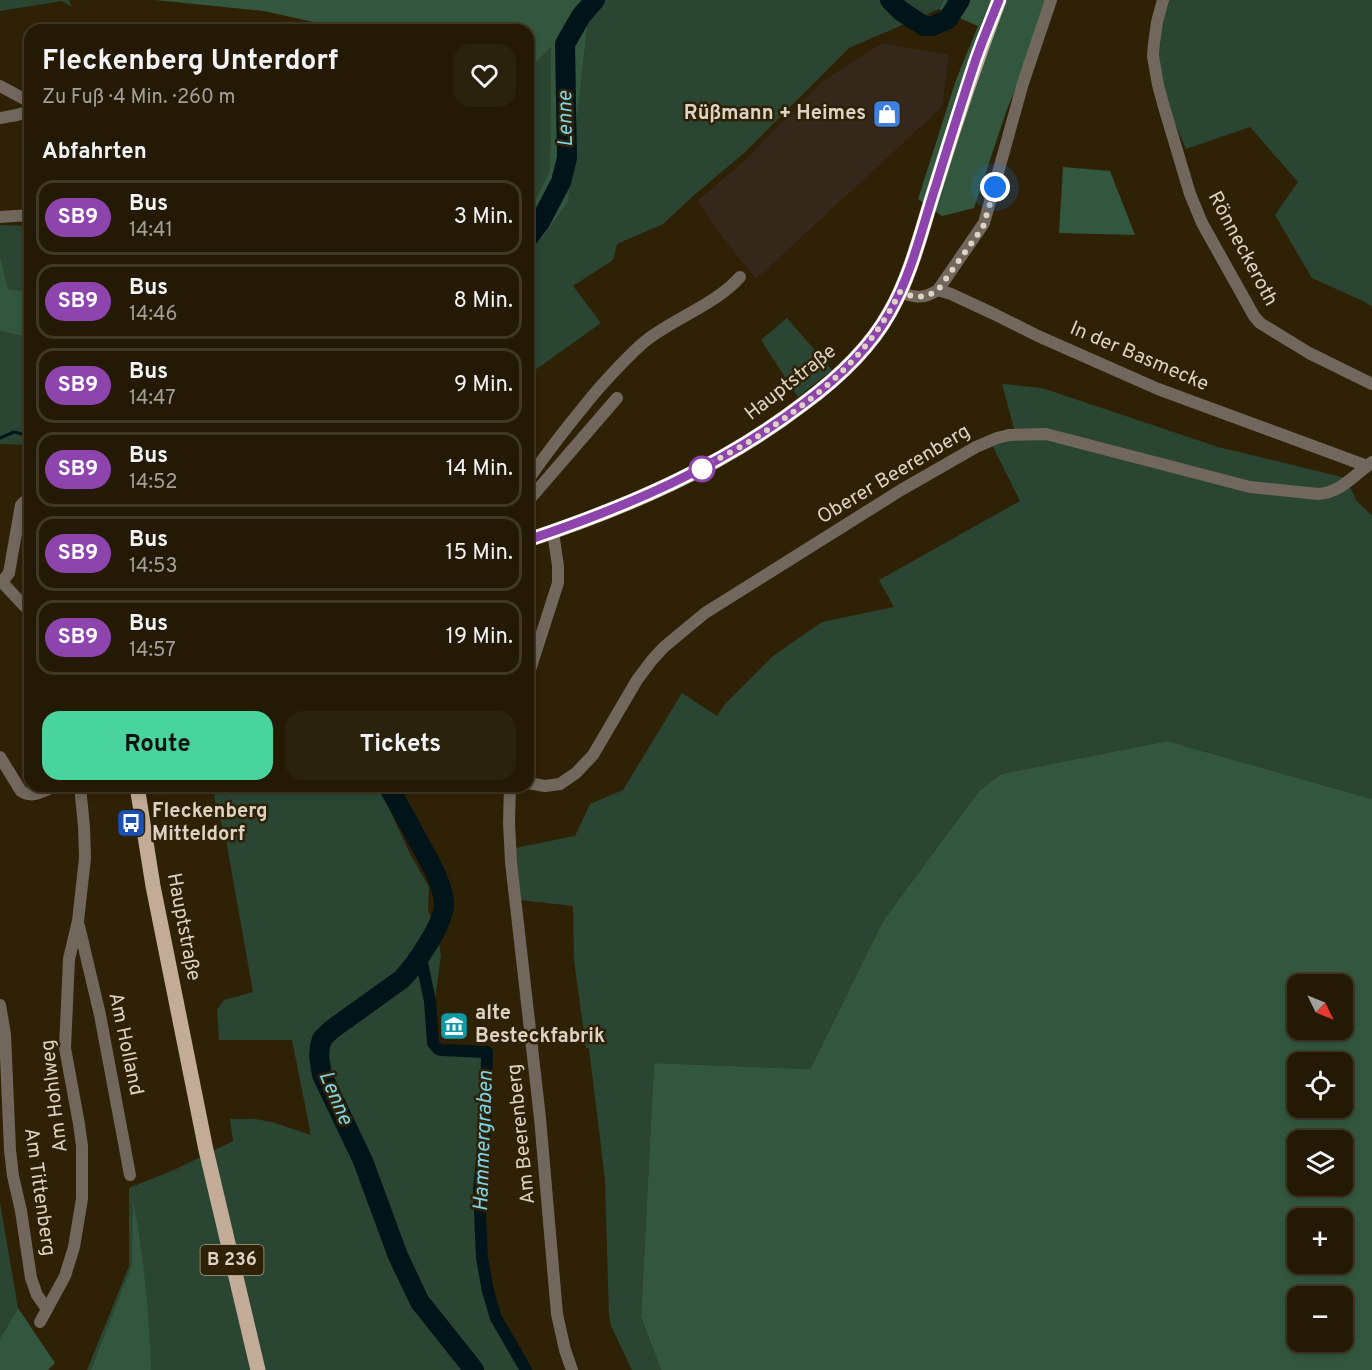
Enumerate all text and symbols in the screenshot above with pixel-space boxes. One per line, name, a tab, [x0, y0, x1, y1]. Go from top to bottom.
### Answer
text: Fleckenberg Unterdorf	[42, 44, 338, 80]
button: heart	[453, 44, 516, 107]
text: Zu Fuß · 4 Min. · 260 m	[42, 85, 236, 111]
water label: Lenne	[552, 90, 580, 147]
shop icon: Rüßmann + Heimes	[871, 98, 903, 130]
place label: Rüßmann + Heimes	[684, 101, 866, 127]
text: Abfahrten	[42, 139, 147, 166]
your location	[980, 172, 1010, 202]
street label: Rönneckeroth	[1201, 187, 1283, 311]
text: Bus	[129, 191, 168, 218]
text: SB9	[58, 204, 98, 231]
text: 3 Min.	[454, 204, 513, 231]
text: 14:41	[129, 218, 173, 244]
text: Bus	[129, 275, 168, 302]
text: SB9	[58, 288, 98, 315]
text: 8 Min.	[454, 288, 513, 315]
text: 14:46	[129, 302, 177, 328]
street label: In der Basmecke	[1066, 316, 1212, 398]
street label: Hauptstraße	[740, 339, 842, 427]
text: Bus	[129, 359, 168, 386]
text: SB9	[58, 372, 98, 399]
text: 9 Min.	[454, 372, 513, 399]
text: 14:47	[129, 386, 176, 412]
street label: Oberer Beerenberg	[813, 419, 975, 531]
text: Bus	[129, 443, 168, 470]
text: SB9	[58, 456, 98, 483]
text: 14 Min.	[446, 456, 513, 483]
unlabelled marker	[689, 456, 715, 482]
text: 14:52	[129, 470, 178, 496]
text: Bus	[129, 527, 168, 554]
text: SB9	[58, 540, 98, 567]
text: 15 Min.	[445, 540, 513, 567]
text: 14:53	[129, 554, 177, 580]
text: Bus	[129, 611, 168, 638]
text: SB9	[58, 624, 98, 651]
text: 19 Min.	[446, 624, 513, 651]
text: 14:57	[129, 638, 176, 664]
button: Route	[42, 711, 273, 780]
button: Tickets	[285, 711, 516, 780]
place label: Fleckenberg Mitteldorf	[152, 799, 268, 848]
bus stop icon: Fleckenberg Mitteldorf	[115, 807, 147, 839]
street label: Hauptstraße	[160, 871, 206, 983]
north arrow	[1287, 974, 1353, 1040]
map controls	[1287, 974, 1353, 1352]
street label: Am Holland	[101, 990, 149, 1098]
place label: alte Besteckfabrik	[475, 1001, 605, 1050]
museum icon: alte Besteckfabrik	[438, 1010, 470, 1042]
street label: Am Hohlweg	[35, 1038, 75, 1154]
button: locate	[1287, 1052, 1353, 1118]
street label: Am Beerenberg	[502, 1062, 542, 1206]
water label: Lenne	[312, 1067, 359, 1130]
water label: Hammergraben	[468, 1070, 500, 1212]
street label: Am Tittenberg	[17, 1126, 61, 1258]
button: layers	[1287, 1130, 1353, 1196]
button: +	[1287, 1208, 1353, 1274]
road number: B 236	[200, 1245, 264, 1275]
button: −	[1287, 1286, 1353, 1352]

